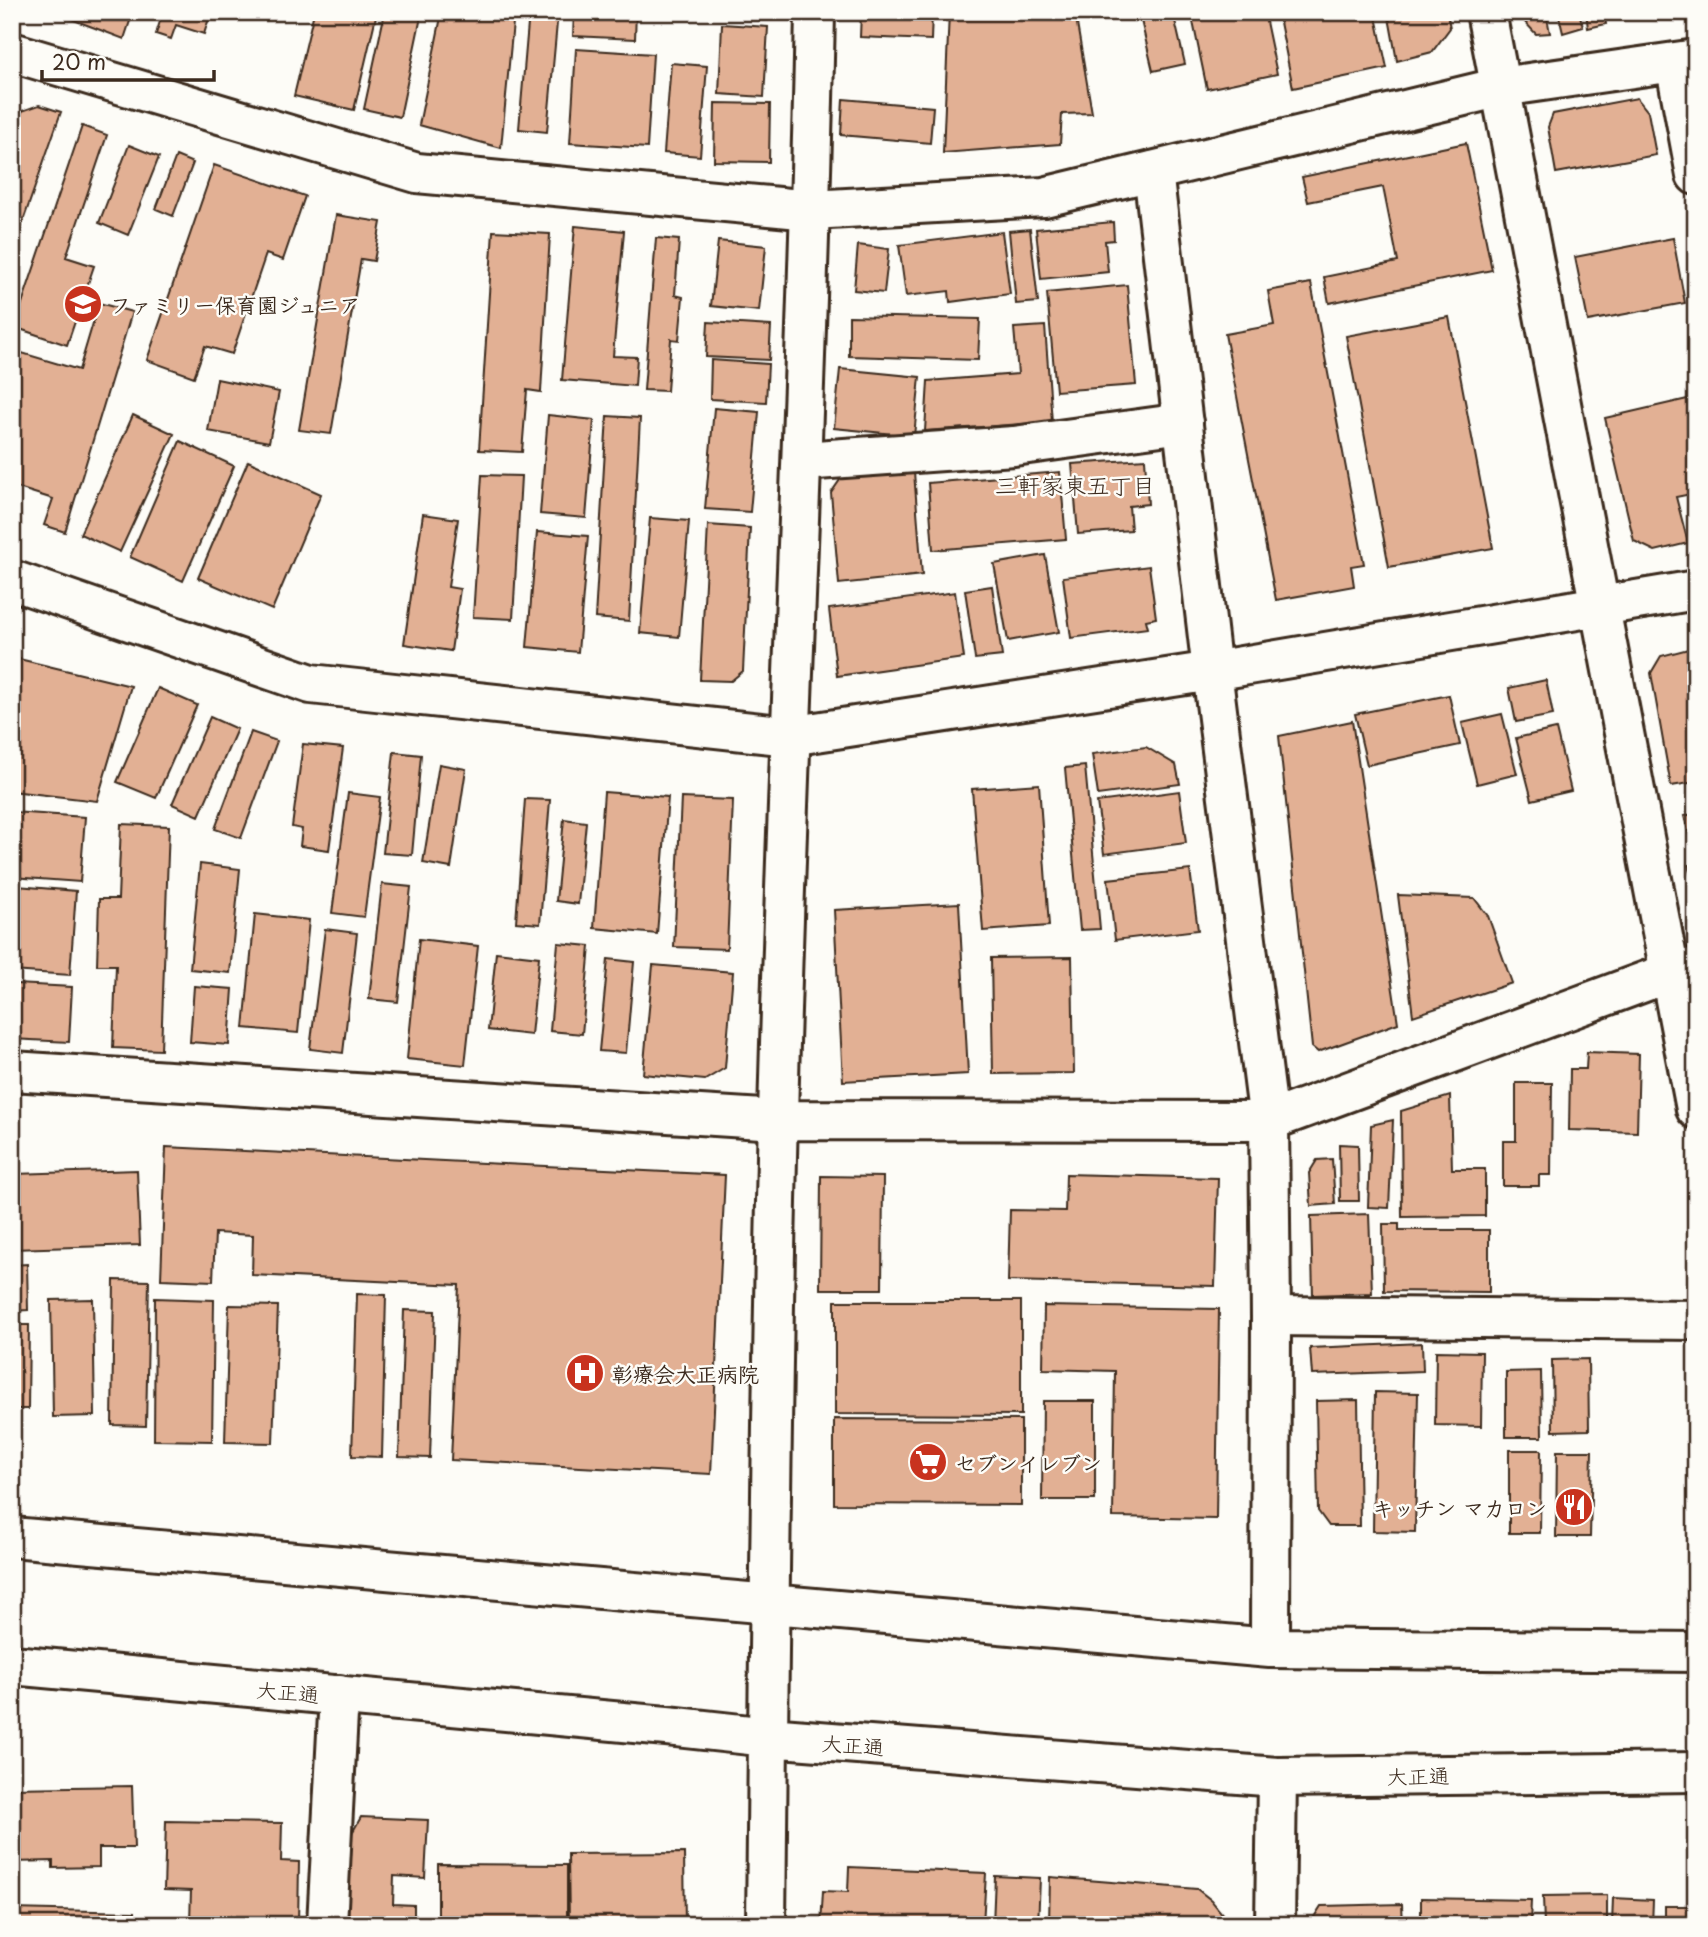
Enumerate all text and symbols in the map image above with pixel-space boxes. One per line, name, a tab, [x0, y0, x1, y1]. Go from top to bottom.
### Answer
scale bar	[42, 38, 214, 82]
text: 20 m	[52, 45, 106, 77]
school or university icon: ファミリー保育園ジュニア	[62, 283, 104, 325]
place label: ファミリー保育園ジュニア	[110, 288, 360, 320]
district label: 三軒家東五丁目	[995, 467, 1156, 502]
hospital icon: 彰療会大正病院	[564, 1352, 606, 1394]
place label: 彰療会大正病院	[612, 1357, 759, 1389]
supermarket icon: セブンイレブン	[907, 1441, 949, 1483]
place label: セブンイレブン	[955, 1446, 1102, 1478]
restaurant icon: キッチン マカロン	[1553, 1486, 1595, 1528]
place label: キッチン マカロン	[1372, 1491, 1547, 1523]
street label: 大正通	[255, 1672, 321, 1710]
street label: 大正通	[820, 1726, 886, 1762]
street label: 大正通	[1386, 1758, 1450, 1792]

